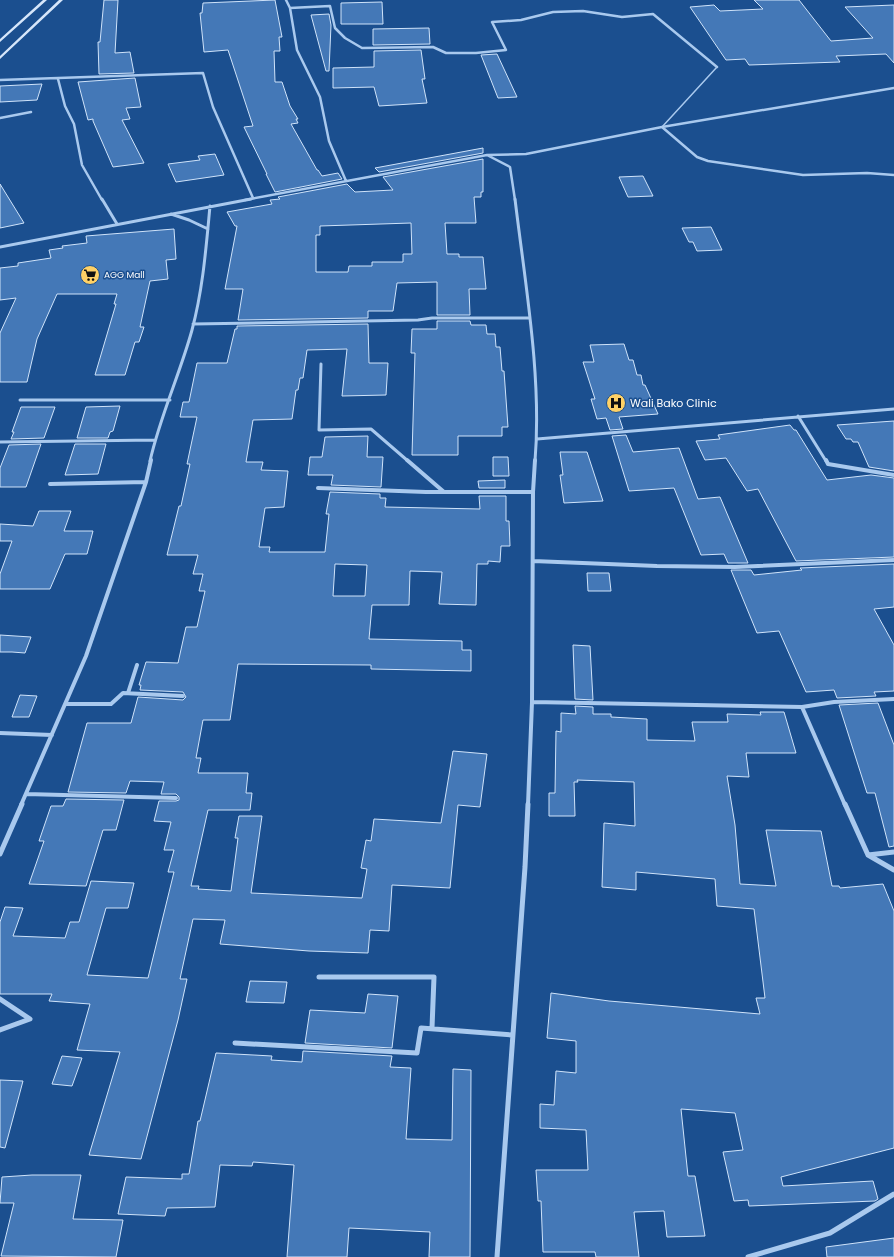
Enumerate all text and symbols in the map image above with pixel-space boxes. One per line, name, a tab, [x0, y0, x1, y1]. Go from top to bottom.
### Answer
supermarket icon: AGG Mall	[79, 264, 101, 286]
place label: AGG Mall	[104, 269, 145, 281]
hospital icon: Wali Bako Clinic	[605, 392, 627, 414]
place label: Wali Bako Clinic	[630, 395, 717, 411]

